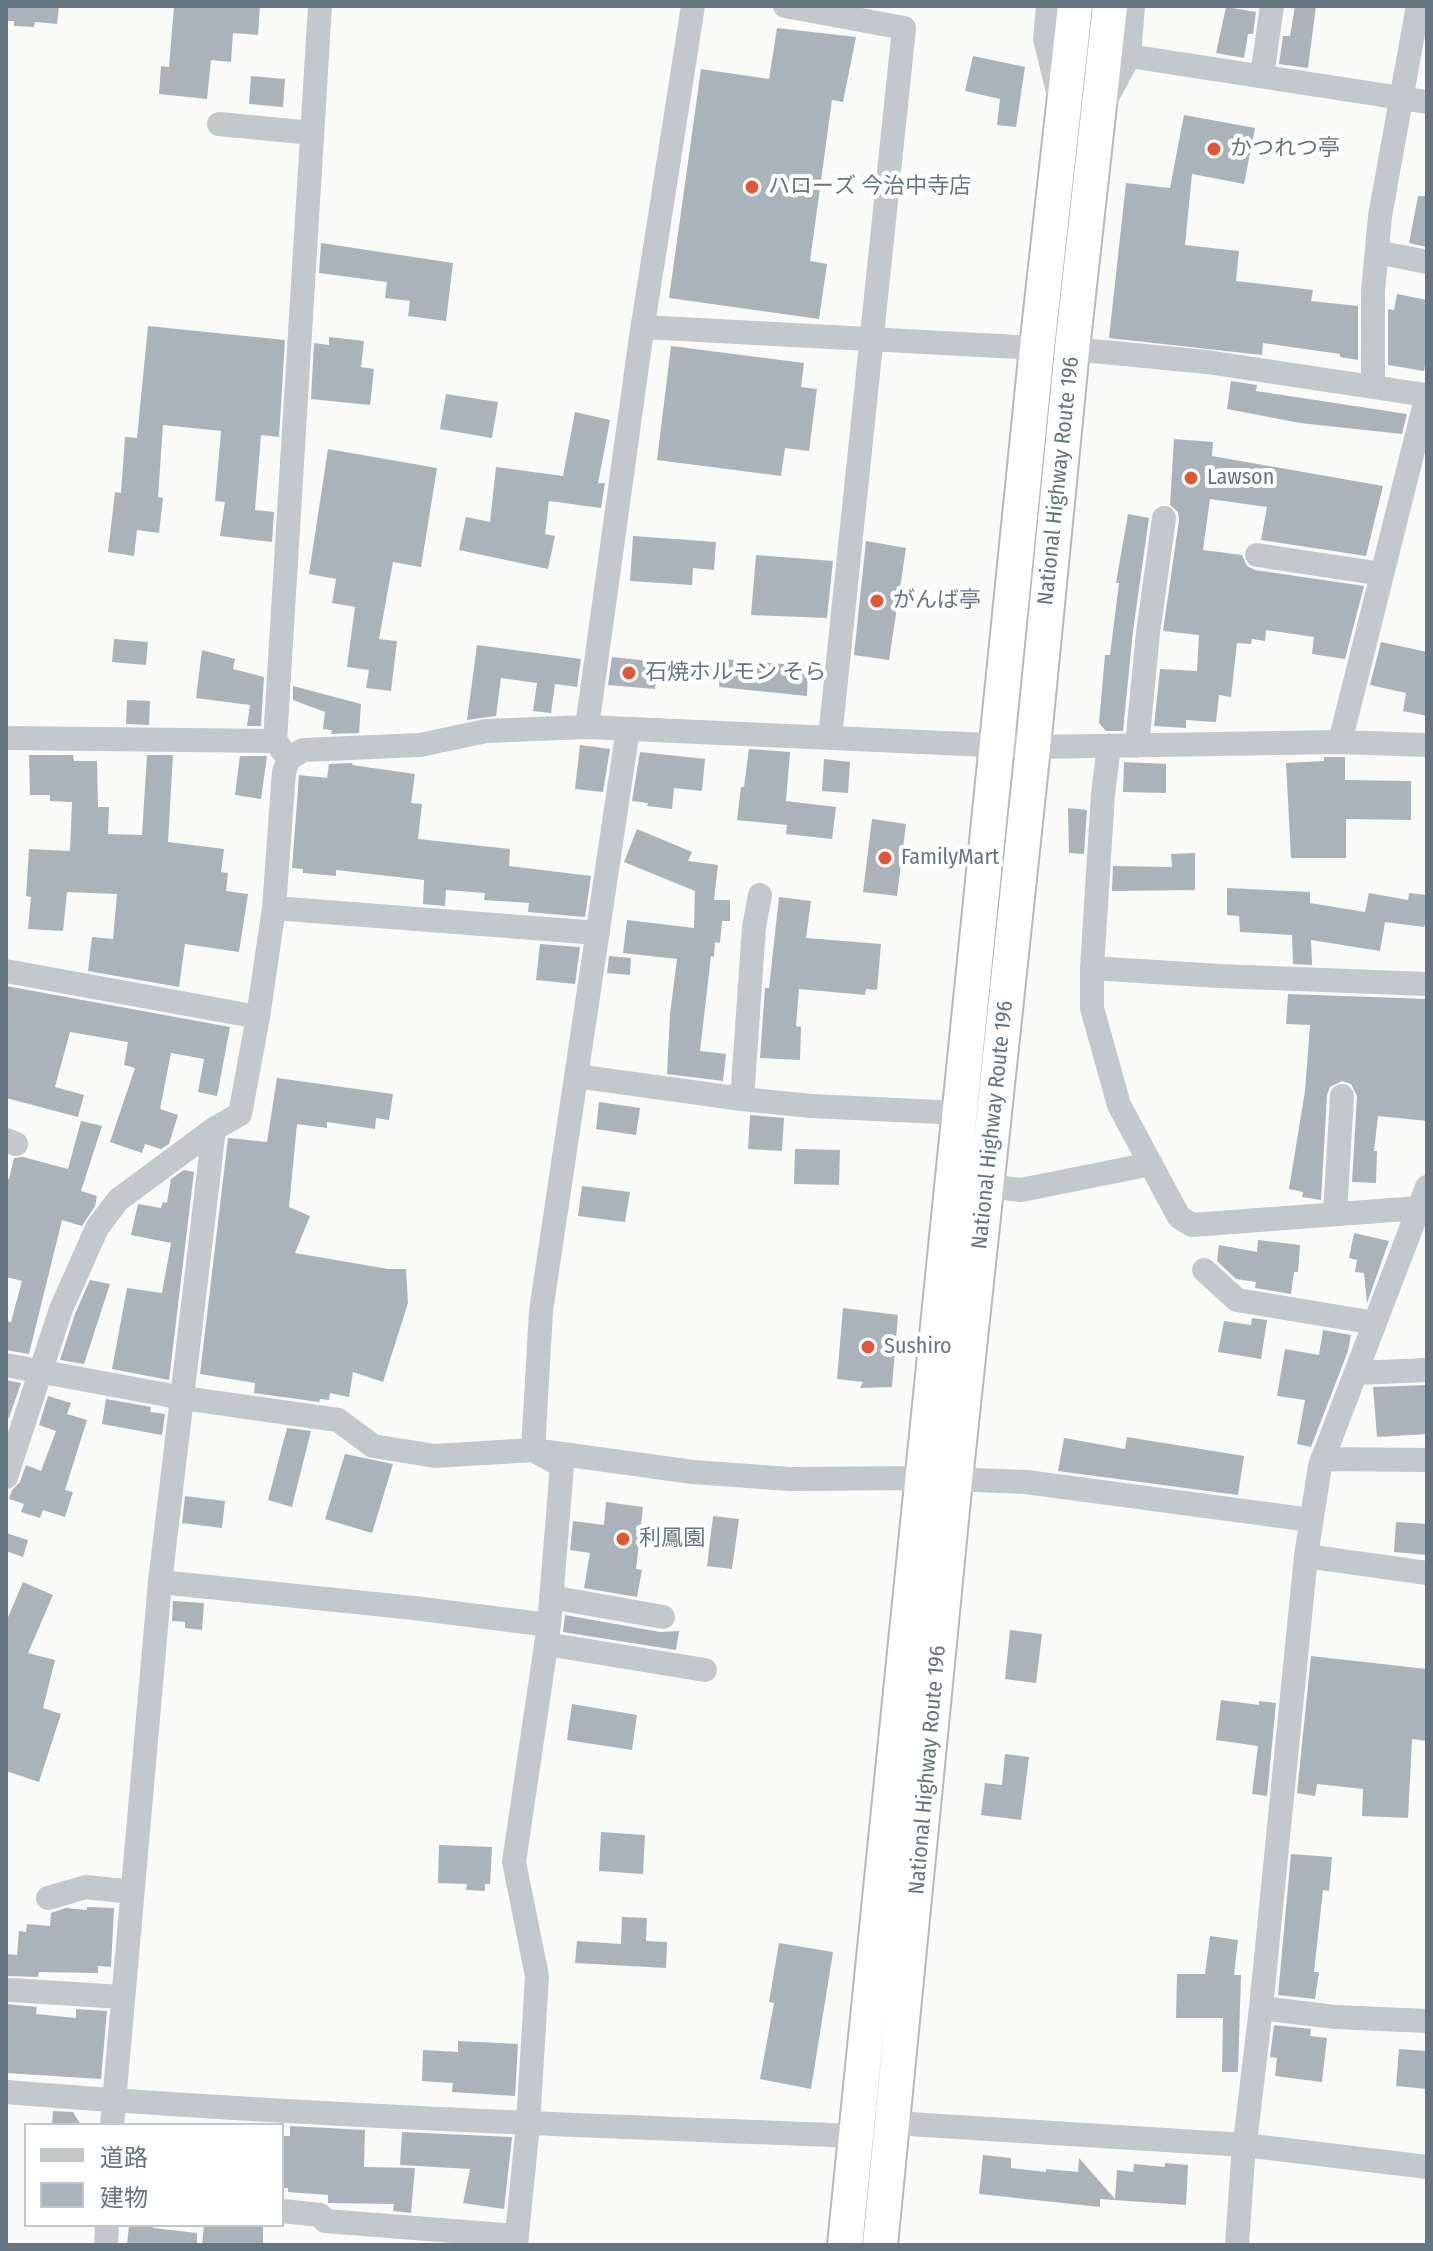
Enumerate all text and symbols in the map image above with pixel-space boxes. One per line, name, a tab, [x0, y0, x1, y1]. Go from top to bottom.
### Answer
place label: かつれつ亭	[1230, 136, 1340, 162]
marker: かつれつ亭	[1205, 140, 1223, 158]
place label: ハローズ 今治中寺店	[768, 174, 971, 200]
marker: ハローズ 今治中寺店	[743, 178, 761, 196]
street label: National Highway Route 196	[1033, 355, 1085, 607]
place label: Lawson	[1207, 465, 1274, 491]
marker: Lawson	[1182, 469, 1200, 487]
place label: がんば亭	[893, 588, 981, 614]
marker: がんば亭	[868, 592, 886, 610]
place label: 石焼ホルモン そら	[645, 660, 826, 686]
marker: 石焼ホルモン そら	[620, 664, 638, 682]
place label: FamilyMart	[901, 845, 999, 871]
marker: FamilyMart	[876, 849, 894, 867]
street label: National Highway Route 196	[967, 999, 1019, 1251]
place label: Sushiro	[884, 1334, 952, 1360]
marker: Sushiro	[859, 1338, 877, 1356]
place label: 利鳳園	[639, 1526, 705, 1552]
marker: 利鳳園	[614, 1530, 632, 1548]
street label: National Highway Route 196	[904, 1644, 952, 1896]
legend	[24, 2123, 284, 2227]
text: 道路	[100, 2144, 148, 2172]
text: 建物	[100, 2184, 148, 2212]

